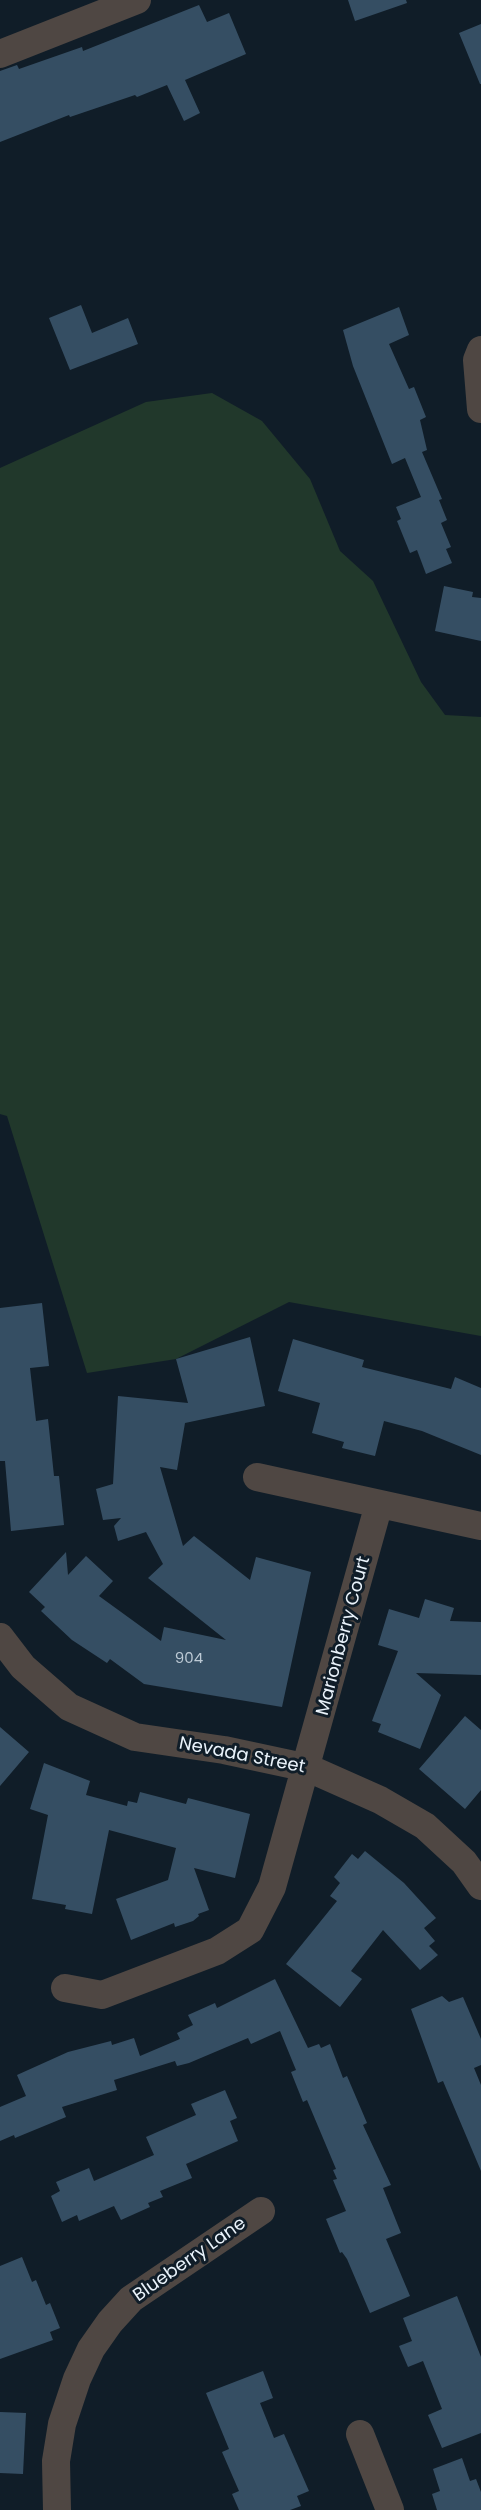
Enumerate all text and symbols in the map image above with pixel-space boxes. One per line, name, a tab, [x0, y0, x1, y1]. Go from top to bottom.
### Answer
street label: Marionberry Court	[312, 1554, 376, 1718]
house number: 904	[175, 1650, 203, 1668]
street label: Nevada Street	[177, 1733, 307, 1779]
street label: Blueberry Lane	[130, 2213, 250, 2307]

